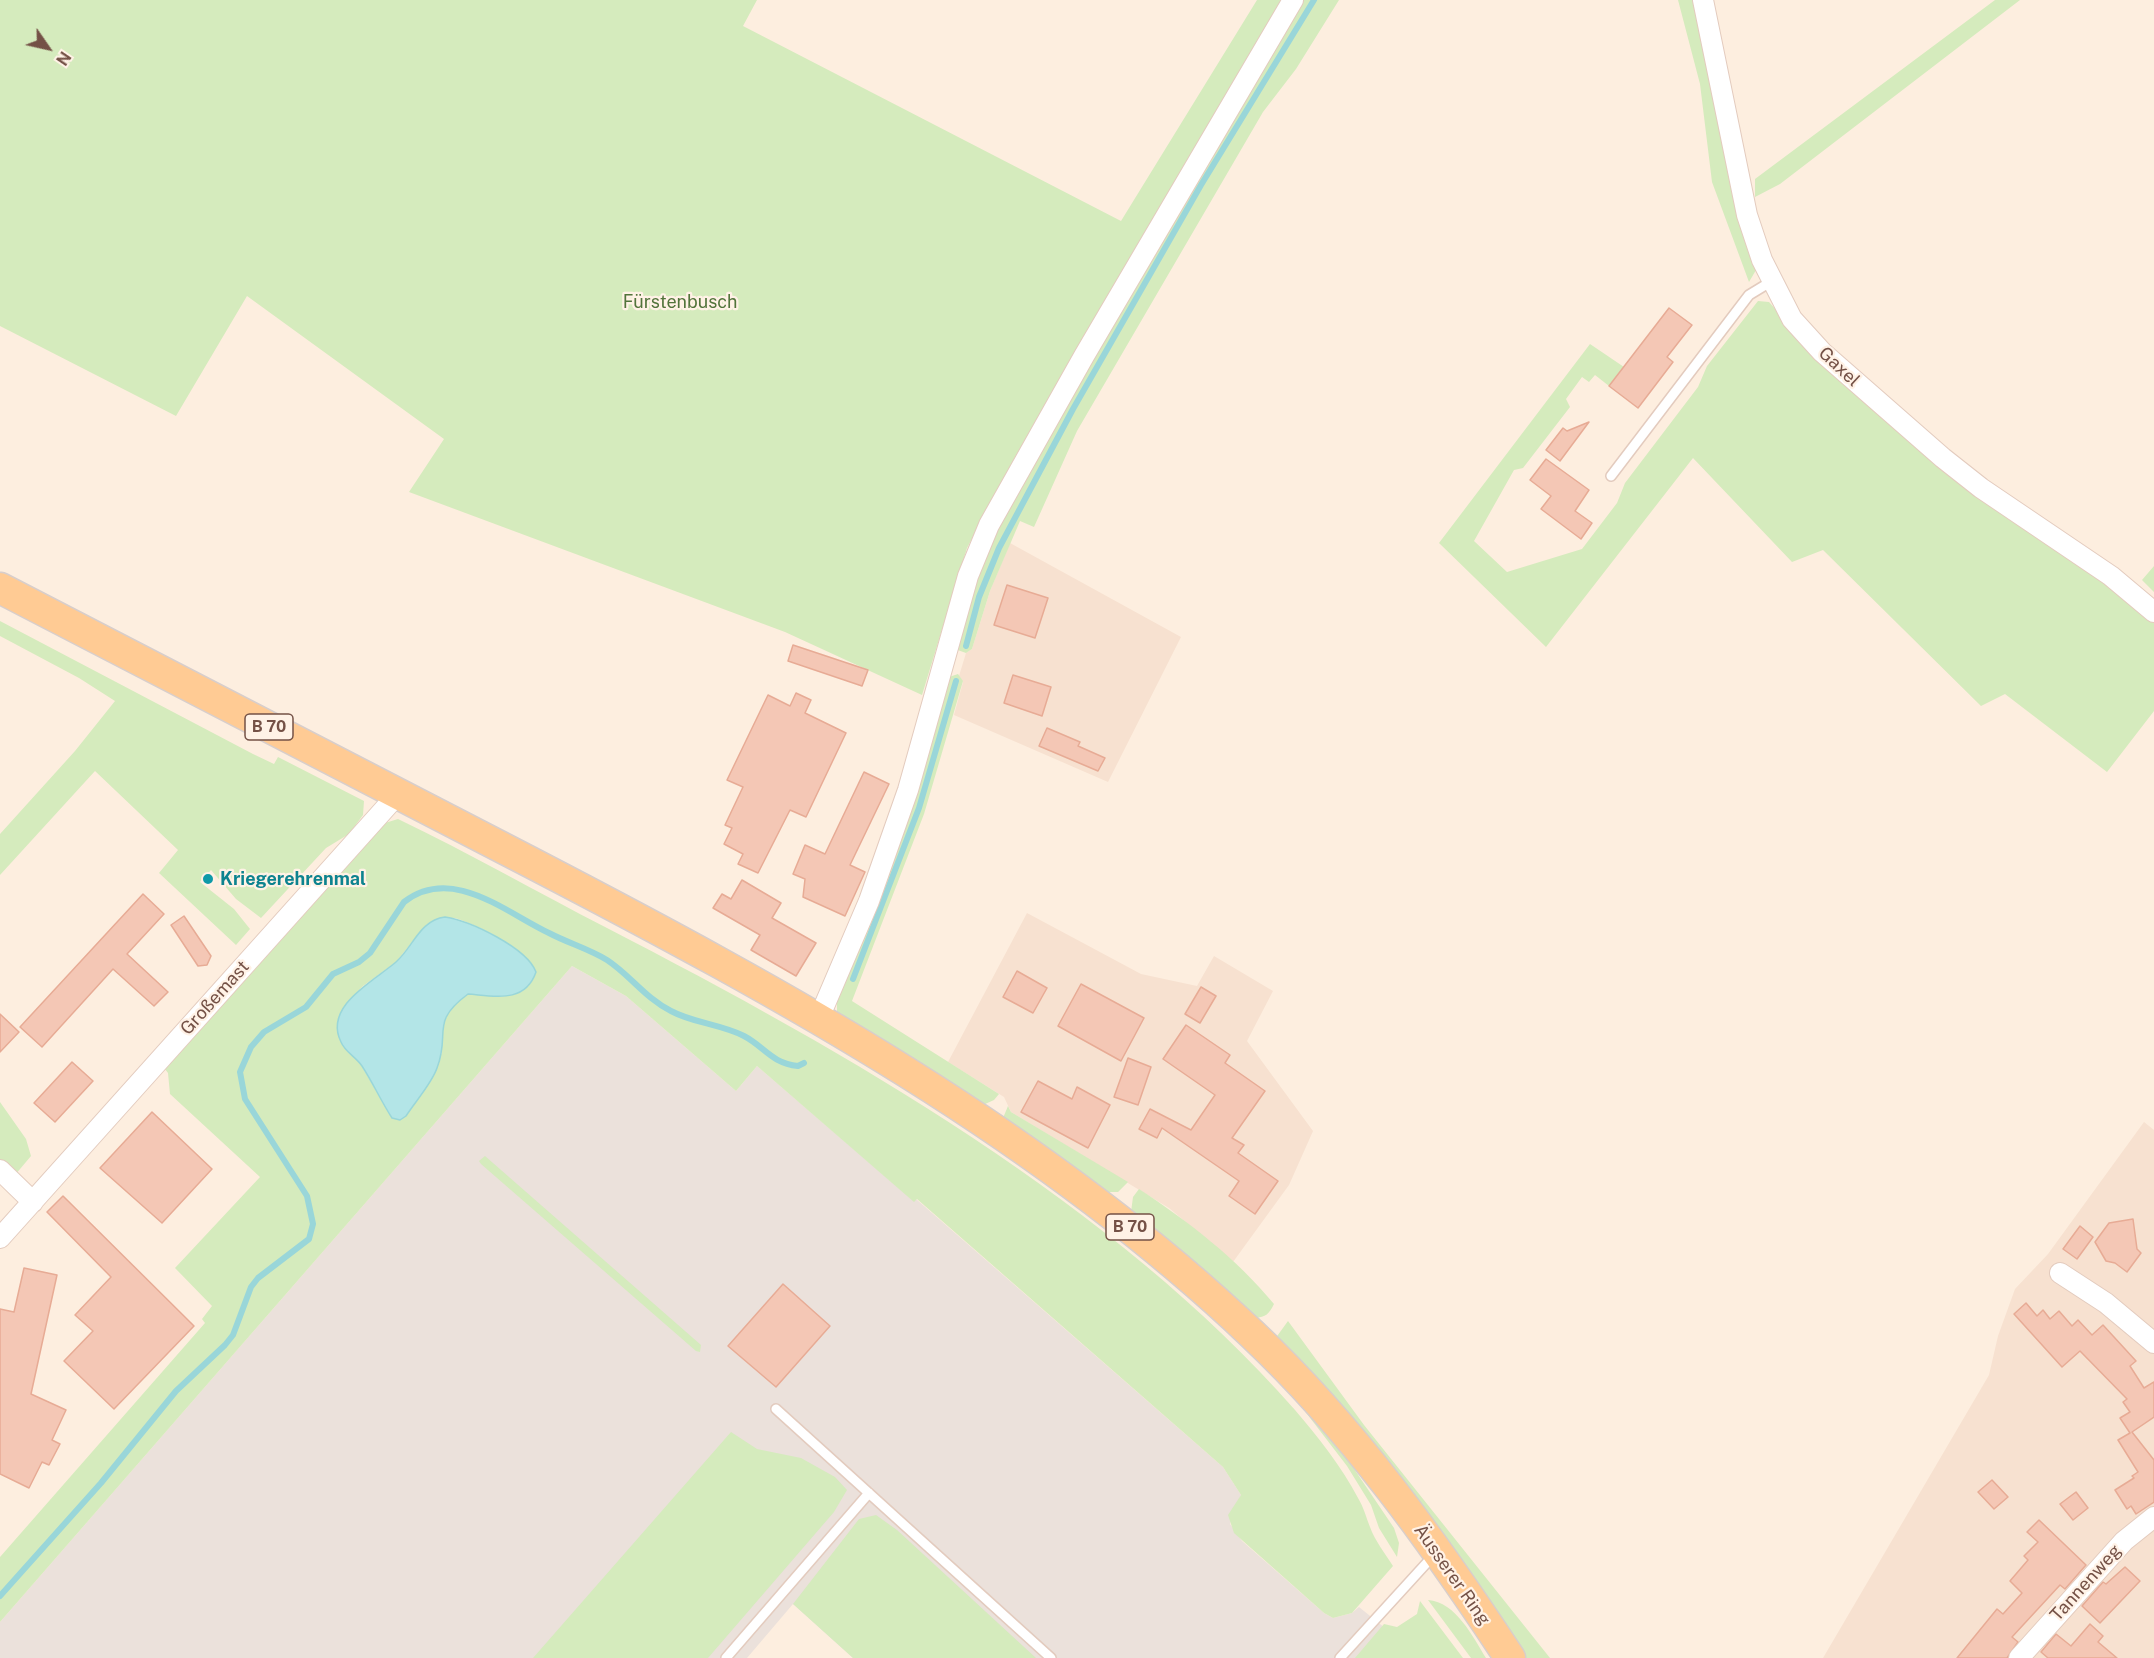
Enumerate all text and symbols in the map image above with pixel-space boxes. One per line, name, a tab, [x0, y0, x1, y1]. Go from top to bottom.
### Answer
north arrow	[18, 18, 78, 78]
text: N	[52, 48, 75, 69]
park label: Fürstenbusch	[623, 291, 737, 313]
street label: Gaxel	[1814, 343, 1864, 391]
road number: B 70	[245, 714, 293, 740]
place label: Kriegerehrenmal	[220, 868, 366, 890]
marker: Kriegerehrenmal	[201, 872, 215, 886]
street label: Großemast	[176, 956, 254, 1040]
road number: B 70	[1106, 1214, 1154, 1240]
street label: Äusserer Ring	[1409, 1520, 1495, 1630]
street label: Tannenweg	[2046, 1540, 2126, 1626]

